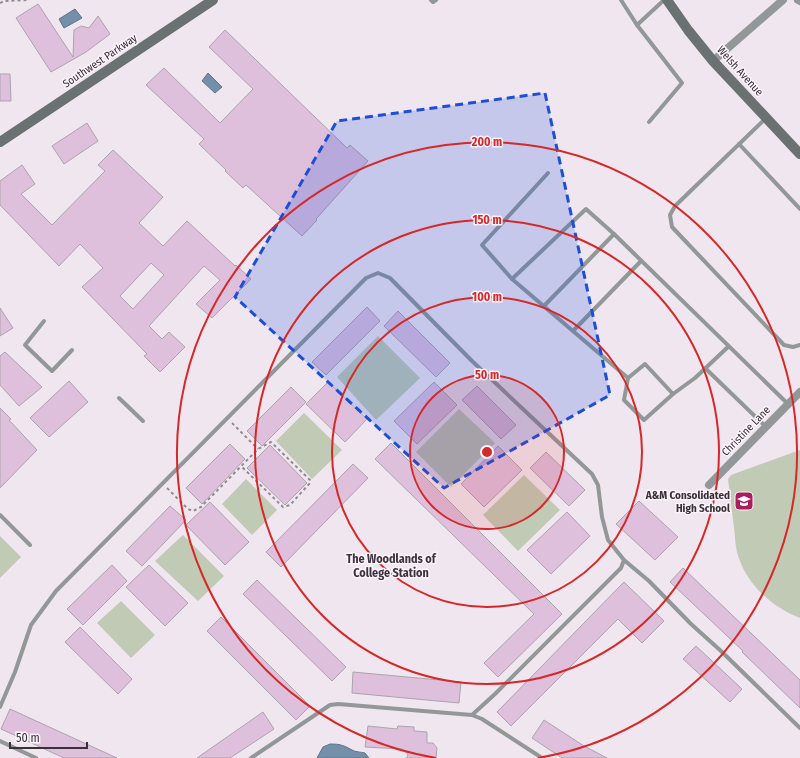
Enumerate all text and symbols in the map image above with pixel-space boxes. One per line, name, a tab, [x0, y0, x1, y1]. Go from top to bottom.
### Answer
street label: Southwest Parkway	[60, 31, 140, 91]
street label: Welsh Avenue	[714, 43, 766, 99]
text: 200 m	[471, 135, 502, 149]
text: 150 m	[472, 213, 502, 227]
text: 100 m	[472, 290, 502, 304]
text: 50 m	[475, 368, 499, 382]
street label: Christine Lane	[719, 403, 773, 459]
centre of rings	[480, 445, 494, 459]
place label: A&M Consolidated High School	[645, 489, 731, 515]
school or university icon: A&M Consolidated High School	[733, 490, 755, 512]
district label: The Woodlands of College Station	[346, 552, 437, 580]
scale bar	[10, 724, 87, 750]
text: 50 m	[16, 731, 40, 745]

